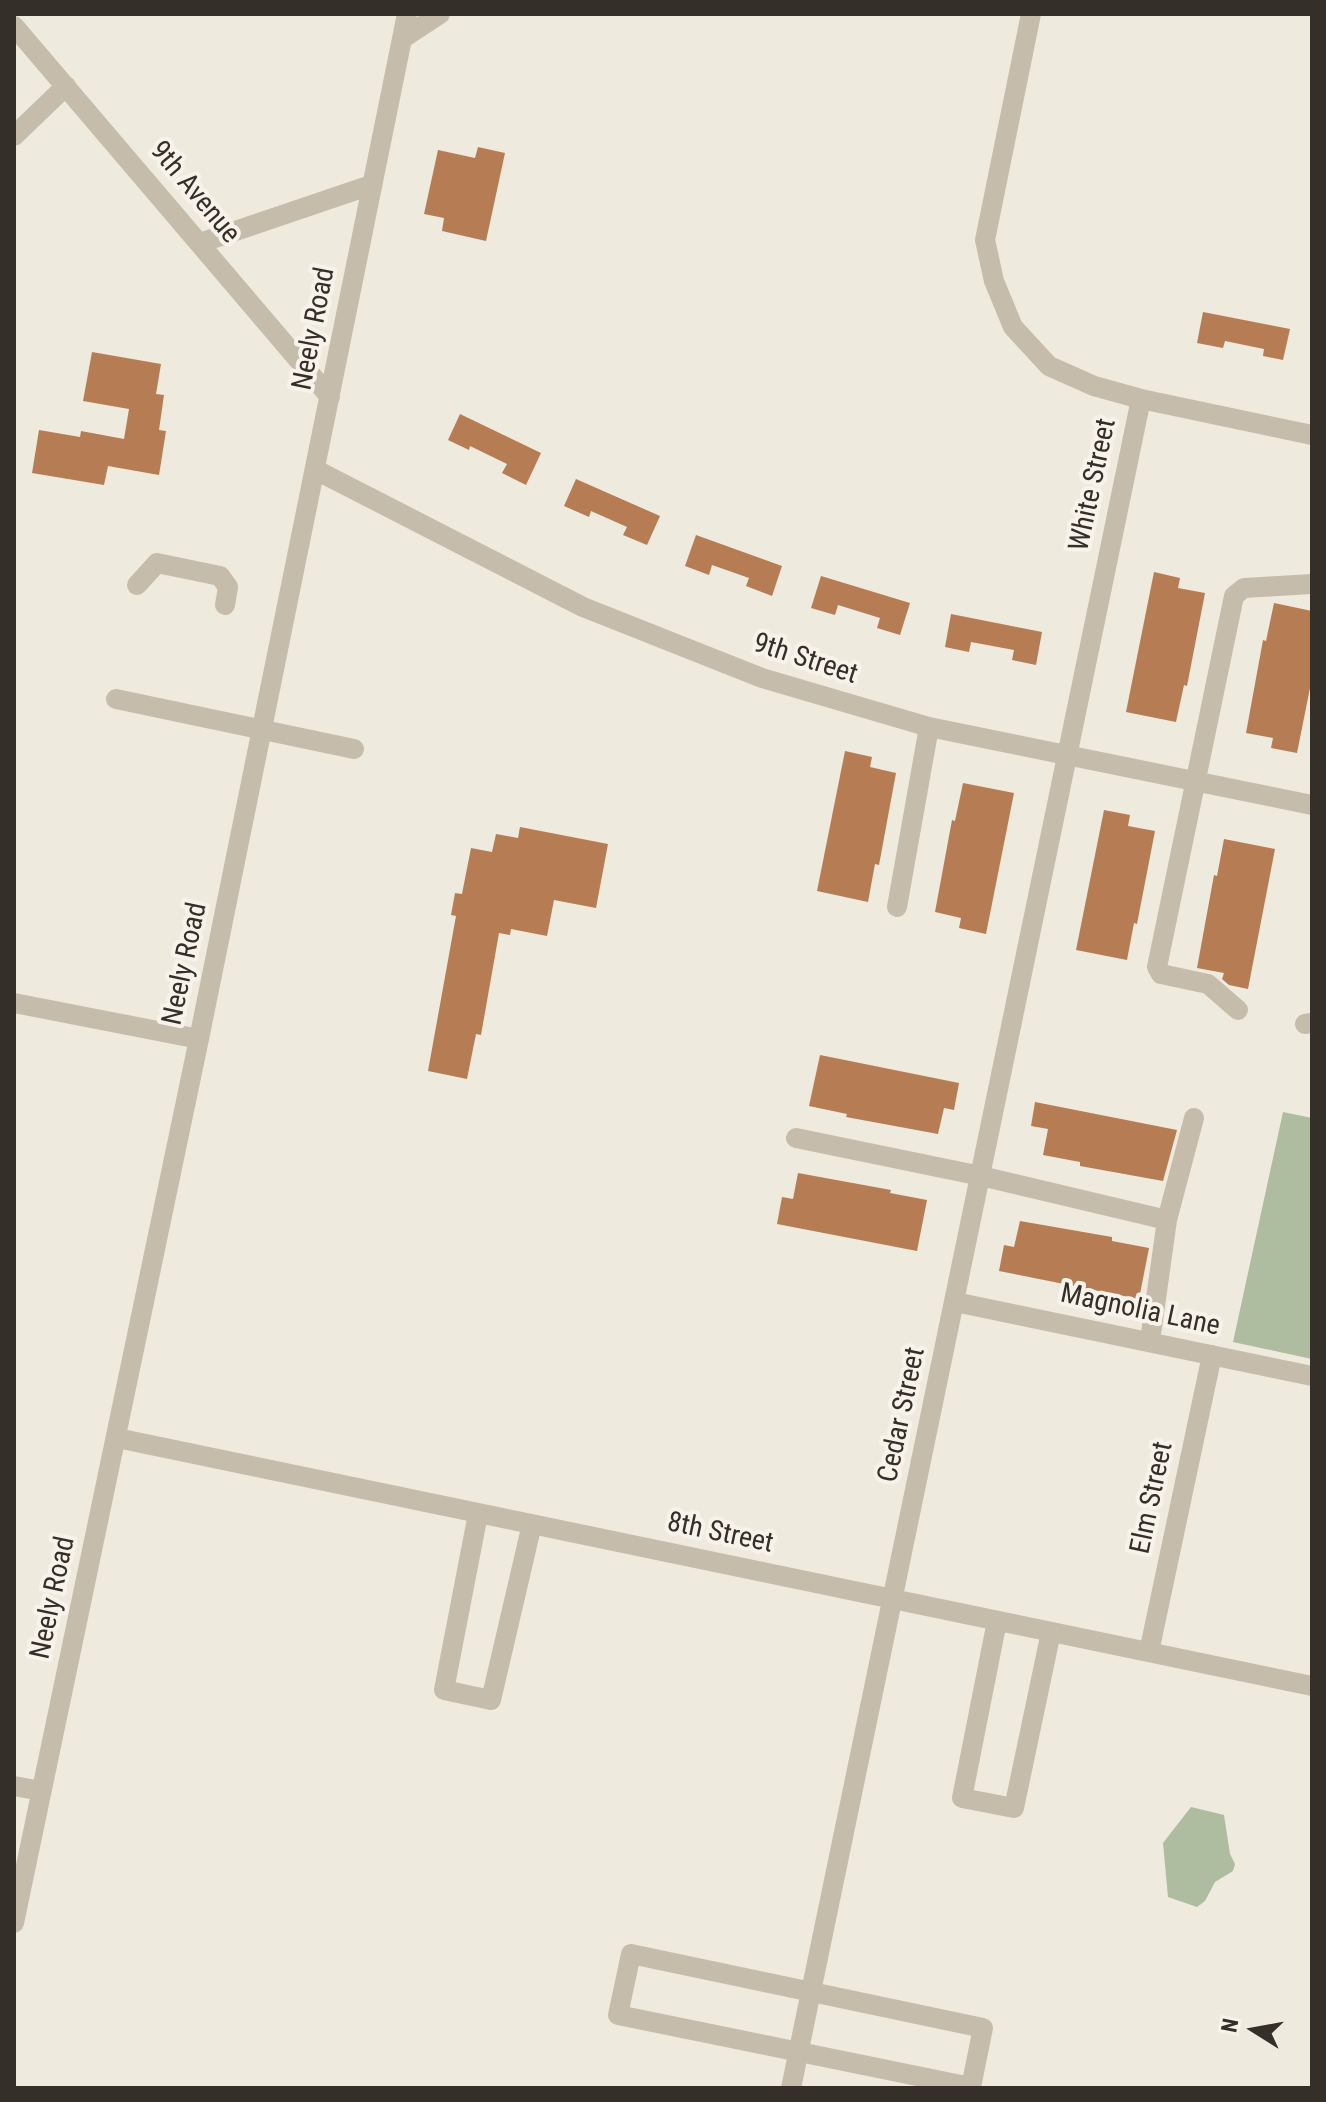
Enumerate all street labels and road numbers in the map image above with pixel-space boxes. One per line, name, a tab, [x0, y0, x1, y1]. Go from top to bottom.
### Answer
street label: 9th Avenue	[142, 135, 246, 251]
street label: Neely Road	[287, 265, 343, 393]
street label: White Street	[1064, 416, 1124, 554]
street label: 9th Street	[749, 627, 861, 693]
street label: Neely Road	[157, 900, 215, 1028]
street label: Magnolia Lane	[1057, 1278, 1223, 1344]
street label: Cedar Street	[872, 1345, 934, 1485]
street label: Elm Street	[1125, 1439, 1181, 1557]
street label: 8th Street	[664, 1506, 776, 1562]
street label: Neely Road	[25, 1534, 83, 1662]

